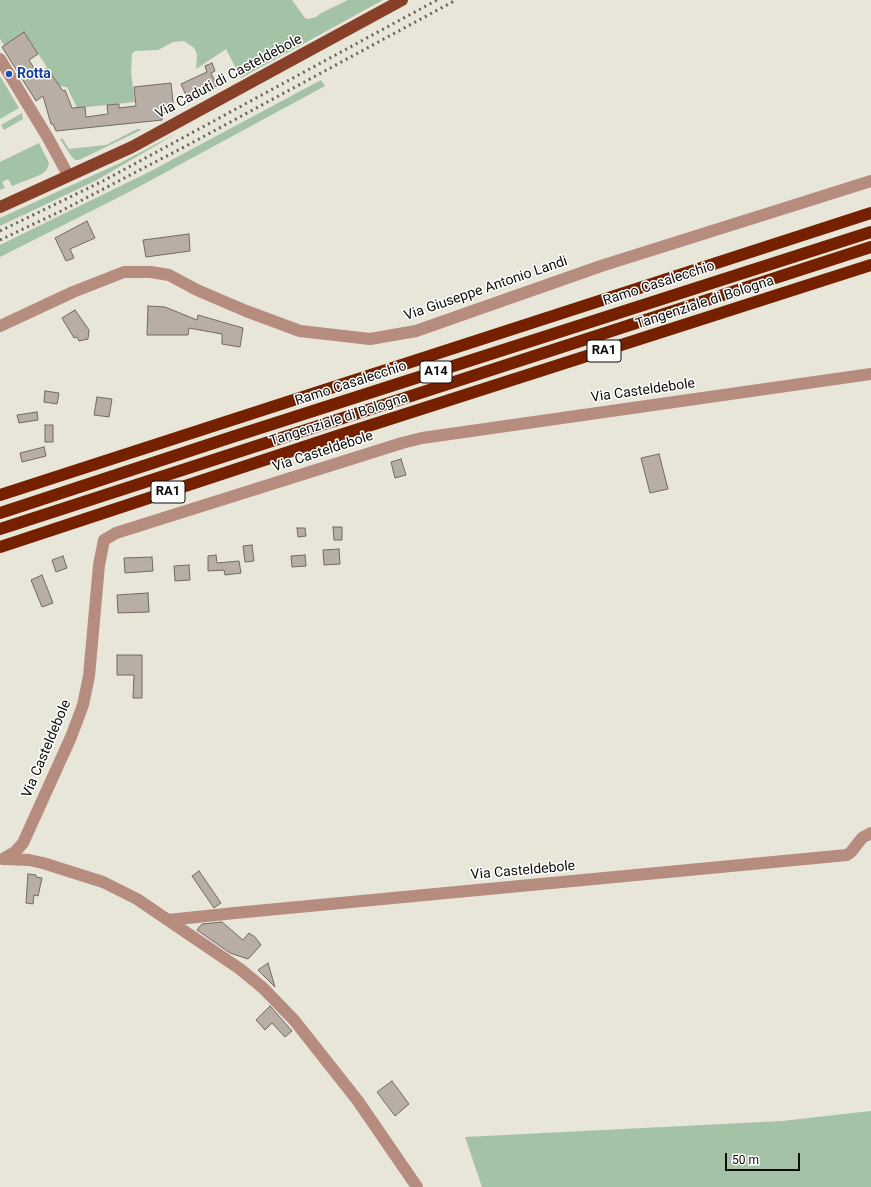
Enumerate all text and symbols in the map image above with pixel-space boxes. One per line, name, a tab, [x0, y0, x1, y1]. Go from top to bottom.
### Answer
street label: Via Caduti di Casteldebole	[153, 31, 305, 123]
place label: Rotta	[17, 66, 51, 82]
marker: Rotta	[4, 69, 14, 79]
street label: Via Giuseppe Antonio Landi	[402, 253, 570, 325]
street label: Ramo Casalecchio	[601, 258, 717, 310]
street label: Tangenziale di Bologna	[634, 273, 776, 333]
road number: RA1	[587, 340, 621, 362]
street label: Ramo Casalecchio	[293, 358, 409, 410]
road number: A14	[420, 361, 452, 383]
street label: Via Casteldebole	[590, 375, 696, 407]
street label: Tangenziale di Bologna	[268, 390, 410, 450]
street label: Via Casteldebole	[271, 428, 375, 476]
road number: RA1	[151, 481, 185, 503]
street label: Via Casteldebole	[19, 698, 75, 800]
street label: Via Casteldebole	[470, 858, 576, 884]
scale bar	[727, 1145, 802, 1171]
text: 50 m	[732, 1153, 759, 1167]

